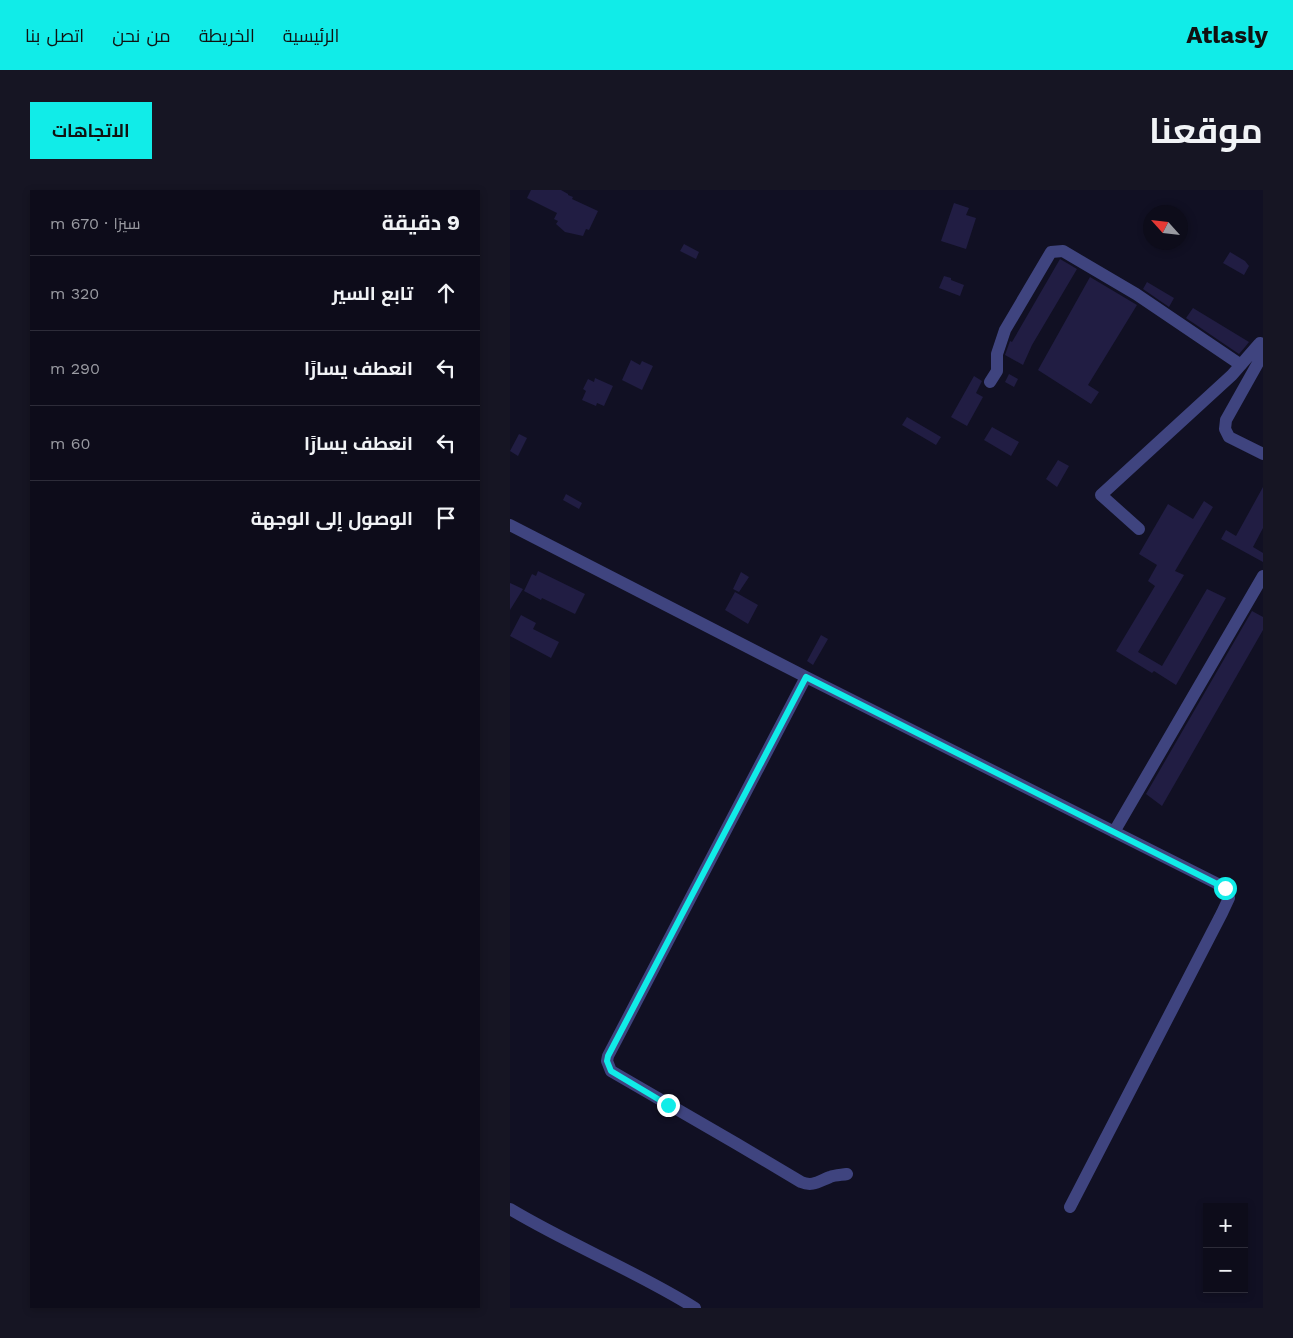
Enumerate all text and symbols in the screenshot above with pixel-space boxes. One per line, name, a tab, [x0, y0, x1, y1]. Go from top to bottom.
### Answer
text: Atlasly	[1186, 21, 1268, 49]
text: اتصل بنا	[25, 25, 84, 46]
text: من نحن	[112, 25, 171, 46]
text: الخريطة	[199, 25, 255, 46]
text: الرئيسية	[283, 25, 339, 46]
button: الاتجاهات	[30, 102, 152, 159]
text: موقعنا	[1149, 110, 1263, 152]
north arrow	[1143, 205, 1188, 250]
text: 9 دقيقة	[382, 210, 460, 235]
text: سيرًا · 670 m	[50, 214, 140, 233]
icon: ahead	[432, 279, 460, 307]
text: تابع السير	[332, 282, 413, 305]
text: 320 m	[50, 284, 99, 303]
icon: left	[432, 354, 460, 382]
text: انعطف يسارًا	[304, 357, 413, 380]
text: 290 m	[50, 359, 100, 378]
icon: left	[432, 429, 460, 457]
text: انعطف يسارًا	[304, 432, 413, 455]
text: 60 m	[50, 434, 90, 453]
icon: arrive	[432, 504, 460, 532]
text: الوصول إلى الوجهة	[251, 507, 413, 530]
route start	[1214, 877, 1237, 900]
route end	[657, 1094, 680, 1117]
map controls	[1203, 1203, 1248, 1293]
button: +	[1203, 1203, 1248, 1248]
button: −	[1203, 1248, 1248, 1293]

